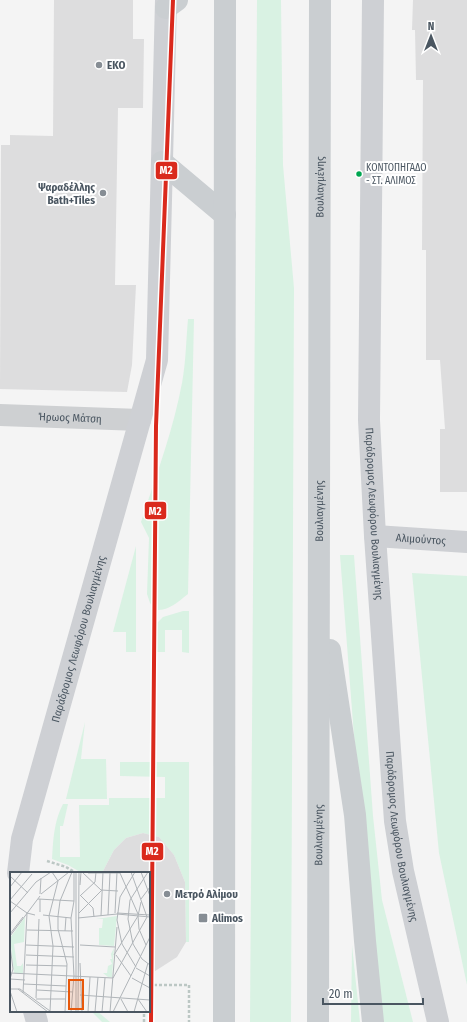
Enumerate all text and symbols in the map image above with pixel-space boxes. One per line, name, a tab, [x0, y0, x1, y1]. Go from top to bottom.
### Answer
north arrow	[411, 16, 451, 56]
text: N	[428, 20, 434, 33]
place label: EKO	[107, 59, 125, 72]
marker: EKO	[94, 60, 104, 70]
street label: Βουλιαγμένης	[313, 156, 326, 218]
line badge: Μ2	[155, 161, 178, 180]
place label: ΚΟΝΤΟΠΗΓΑΔΟ - ΣΤ. ΑΛΙΜΟΣ	[366, 162, 427, 187]
text: Μ2	[159, 164, 173, 177]
marker: ΚΟΝΤΟΠΗΓΑΔΟ - ΣΤ. ΑΛΙΜΟΣ	[354, 169, 364, 179]
place label: Ψαραδέλλης Bath+Tiles	[38, 181, 95, 207]
marker: Ψαραδέλλης Bath+Tiles	[98, 188, 108, 198]
street label: Ήρωος Μάτση	[38, 410, 102, 425]
street label: Παράδρομος Λεωφόρου Βουλιαγμένης	[363, 427, 386, 601]
street label: Βουλιαγμένης	[312, 480, 326, 542]
line badge: Μ2	[144, 501, 167, 520]
text: Μ2	[148, 505, 162, 518]
street label: Αλιμούντος	[395, 531, 447, 547]
street label: Παράδρομος Λεωφόρου Βουλιαγμένης	[49, 554, 108, 724]
street label: Παράδρομος Λεωφόρου Βουλιαγμένης	[384, 751, 421, 923]
street label: Βουλιαγμένης	[312, 804, 325, 866]
line badge: Μ2	[141, 842, 164, 861]
text: Μ2	[145, 845, 159, 858]
inset map	[10, 872, 150, 1012]
place label: Μετρό Αλίμου	[175, 888, 238, 901]
marker: Μετρό Αλίμου	[162, 889, 172, 899]
marker: Alimos	[197, 912, 209, 924]
place label: Alimos	[211, 912, 243, 925]
scale bar	[323, 980, 423, 1006]
text: 20 m	[329, 987, 353, 1001]

